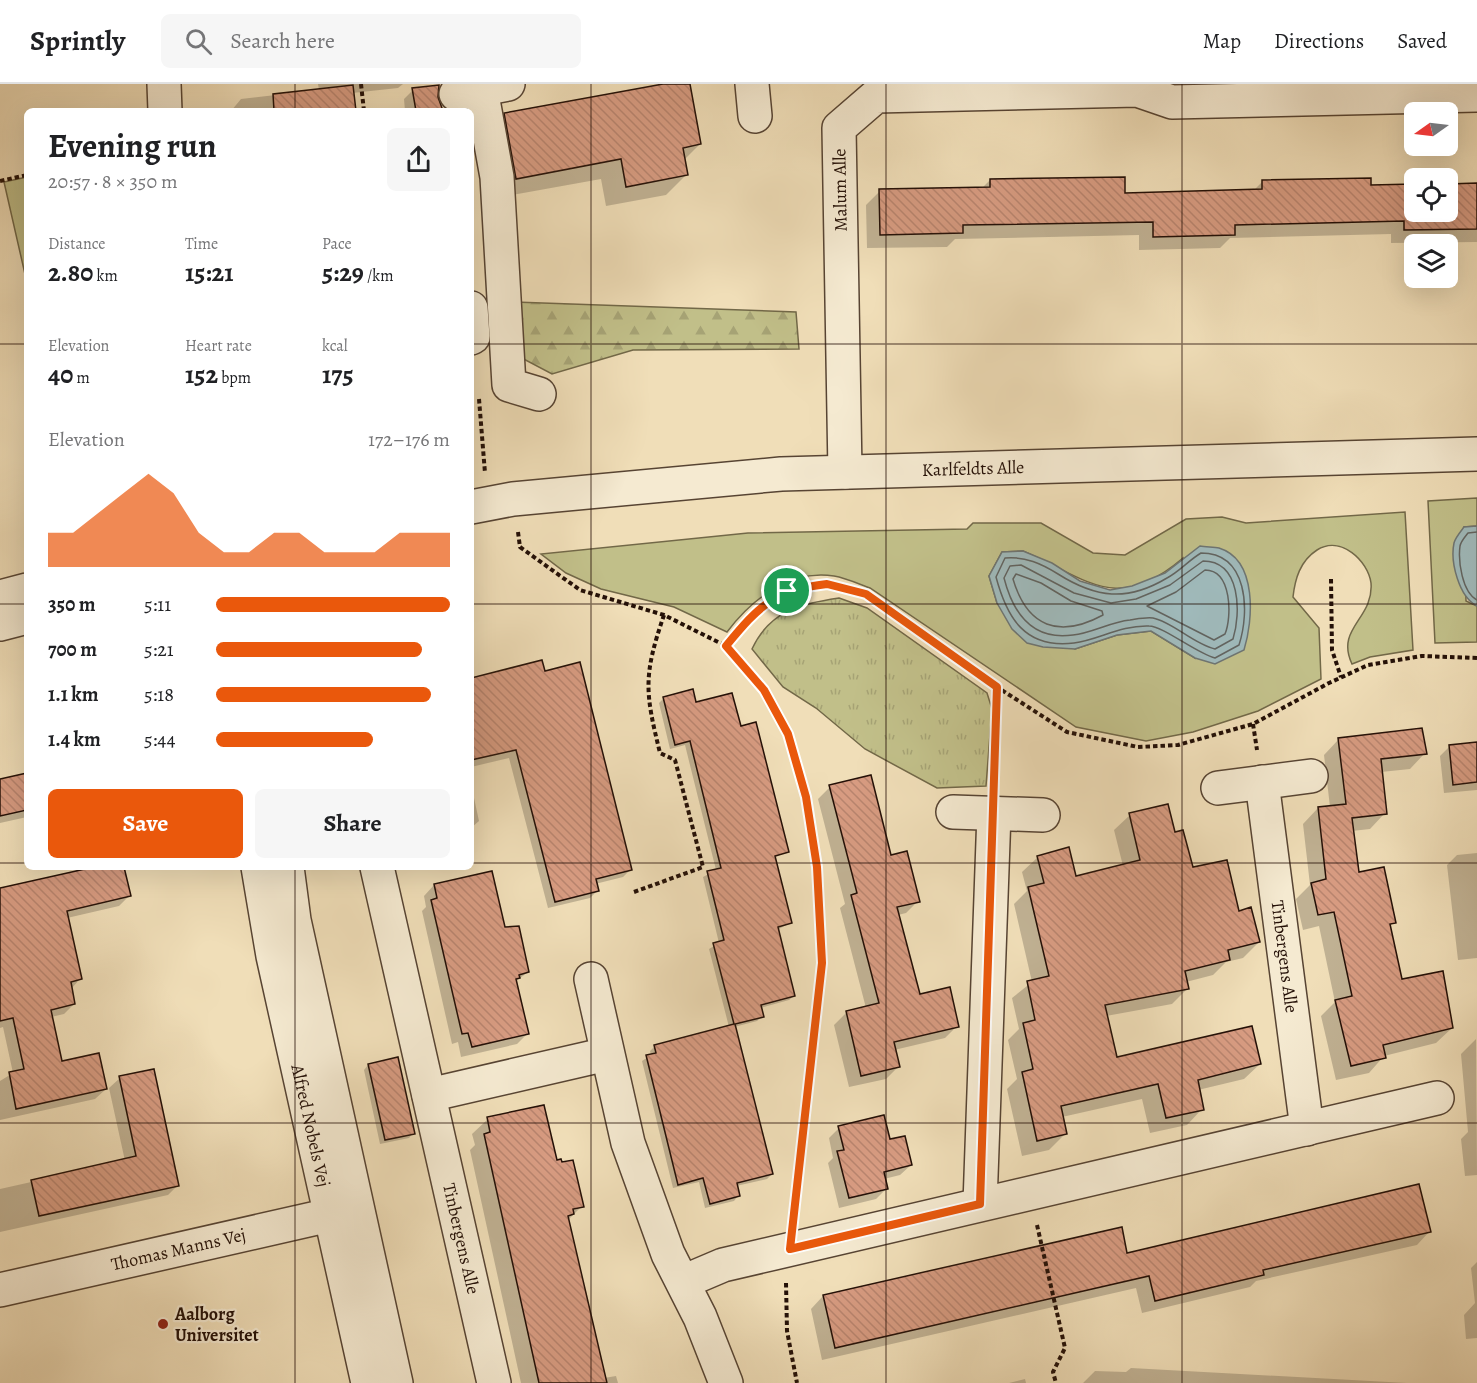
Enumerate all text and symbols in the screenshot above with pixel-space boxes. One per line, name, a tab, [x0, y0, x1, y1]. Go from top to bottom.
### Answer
search box	[161, 14, 581, 68]
text: Sprintly	[30, 22, 125, 60]
icon: search	[182, 25, 215, 58]
text: Search here	[230, 26, 335, 56]
text: Map	[1203, 27, 1241, 55]
text: Directions	[1274, 27, 1364, 55]
text: Saved	[1397, 27, 1447, 55]
north arrow	[1404, 102, 1458, 156]
map controls	[1404, 102, 1458, 288]
text: Evening run	[48, 123, 217, 168]
button: share	[387, 128, 450, 191]
street label: Malum Alle	[827, 148, 853, 232]
text: 20:57 · 8 × 350 m	[48, 168, 178, 195]
button: locate	[1404, 168, 1458, 222]
text: Distance	[48, 233, 105, 255]
text: Time	[185, 233, 218, 255]
text: Pace	[322, 233, 352, 255]
button: layers	[1404, 234, 1458, 288]
text: 2.80	[48, 255, 93, 290]
text: 15:21	[185, 255, 233, 290]
text: 5:29	[322, 255, 364, 290]
text: km	[93, 265, 118, 287]
text: /km	[364, 265, 394, 287]
text: Elevation	[48, 335, 109, 357]
text: Heart rate	[185, 335, 252, 357]
text: kcal	[322, 335, 348, 357]
text: 40	[48, 357, 73, 392]
text: 152	[185, 357, 218, 392]
text: 175	[322, 357, 354, 392]
text: m	[73, 367, 90, 389]
text: bpm	[218, 367, 251, 389]
text: Elevation	[48, 426, 125, 453]
text: 172–176 m	[368, 426, 450, 453]
street label: Karlfeldts Alle	[921, 455, 1025, 482]
pin	[761, 565, 812, 616]
icon: arrive	[770, 574, 803, 607]
text: 350 m	[48, 591, 95, 618]
text: 5:11	[144, 591, 171, 618]
text: 700 m	[48, 636, 97, 663]
text: 5:21	[144, 636, 174, 663]
text: 1.1 km	[48, 681, 98, 708]
text: 5:18	[144, 681, 174, 708]
text: 1.4 km	[48, 726, 101, 753]
text: 5:44	[144, 726, 175, 753]
button: Save	[48, 789, 243, 858]
button: Share	[255, 789, 450, 858]
street label: Tinbergens Alle	[1265, 899, 1304, 1014]
street label: Alfred Nobels Vej	[285, 1061, 336, 1189]
street label: Tinbergens Alle	[437, 1181, 485, 1296]
street label: Thomas Manns Vej	[109, 1223, 248, 1276]
place label: Aalborg Universitet	[174, 1302, 259, 1347]
marker: Aalborg Universitet	[156, 1317, 170, 1331]

